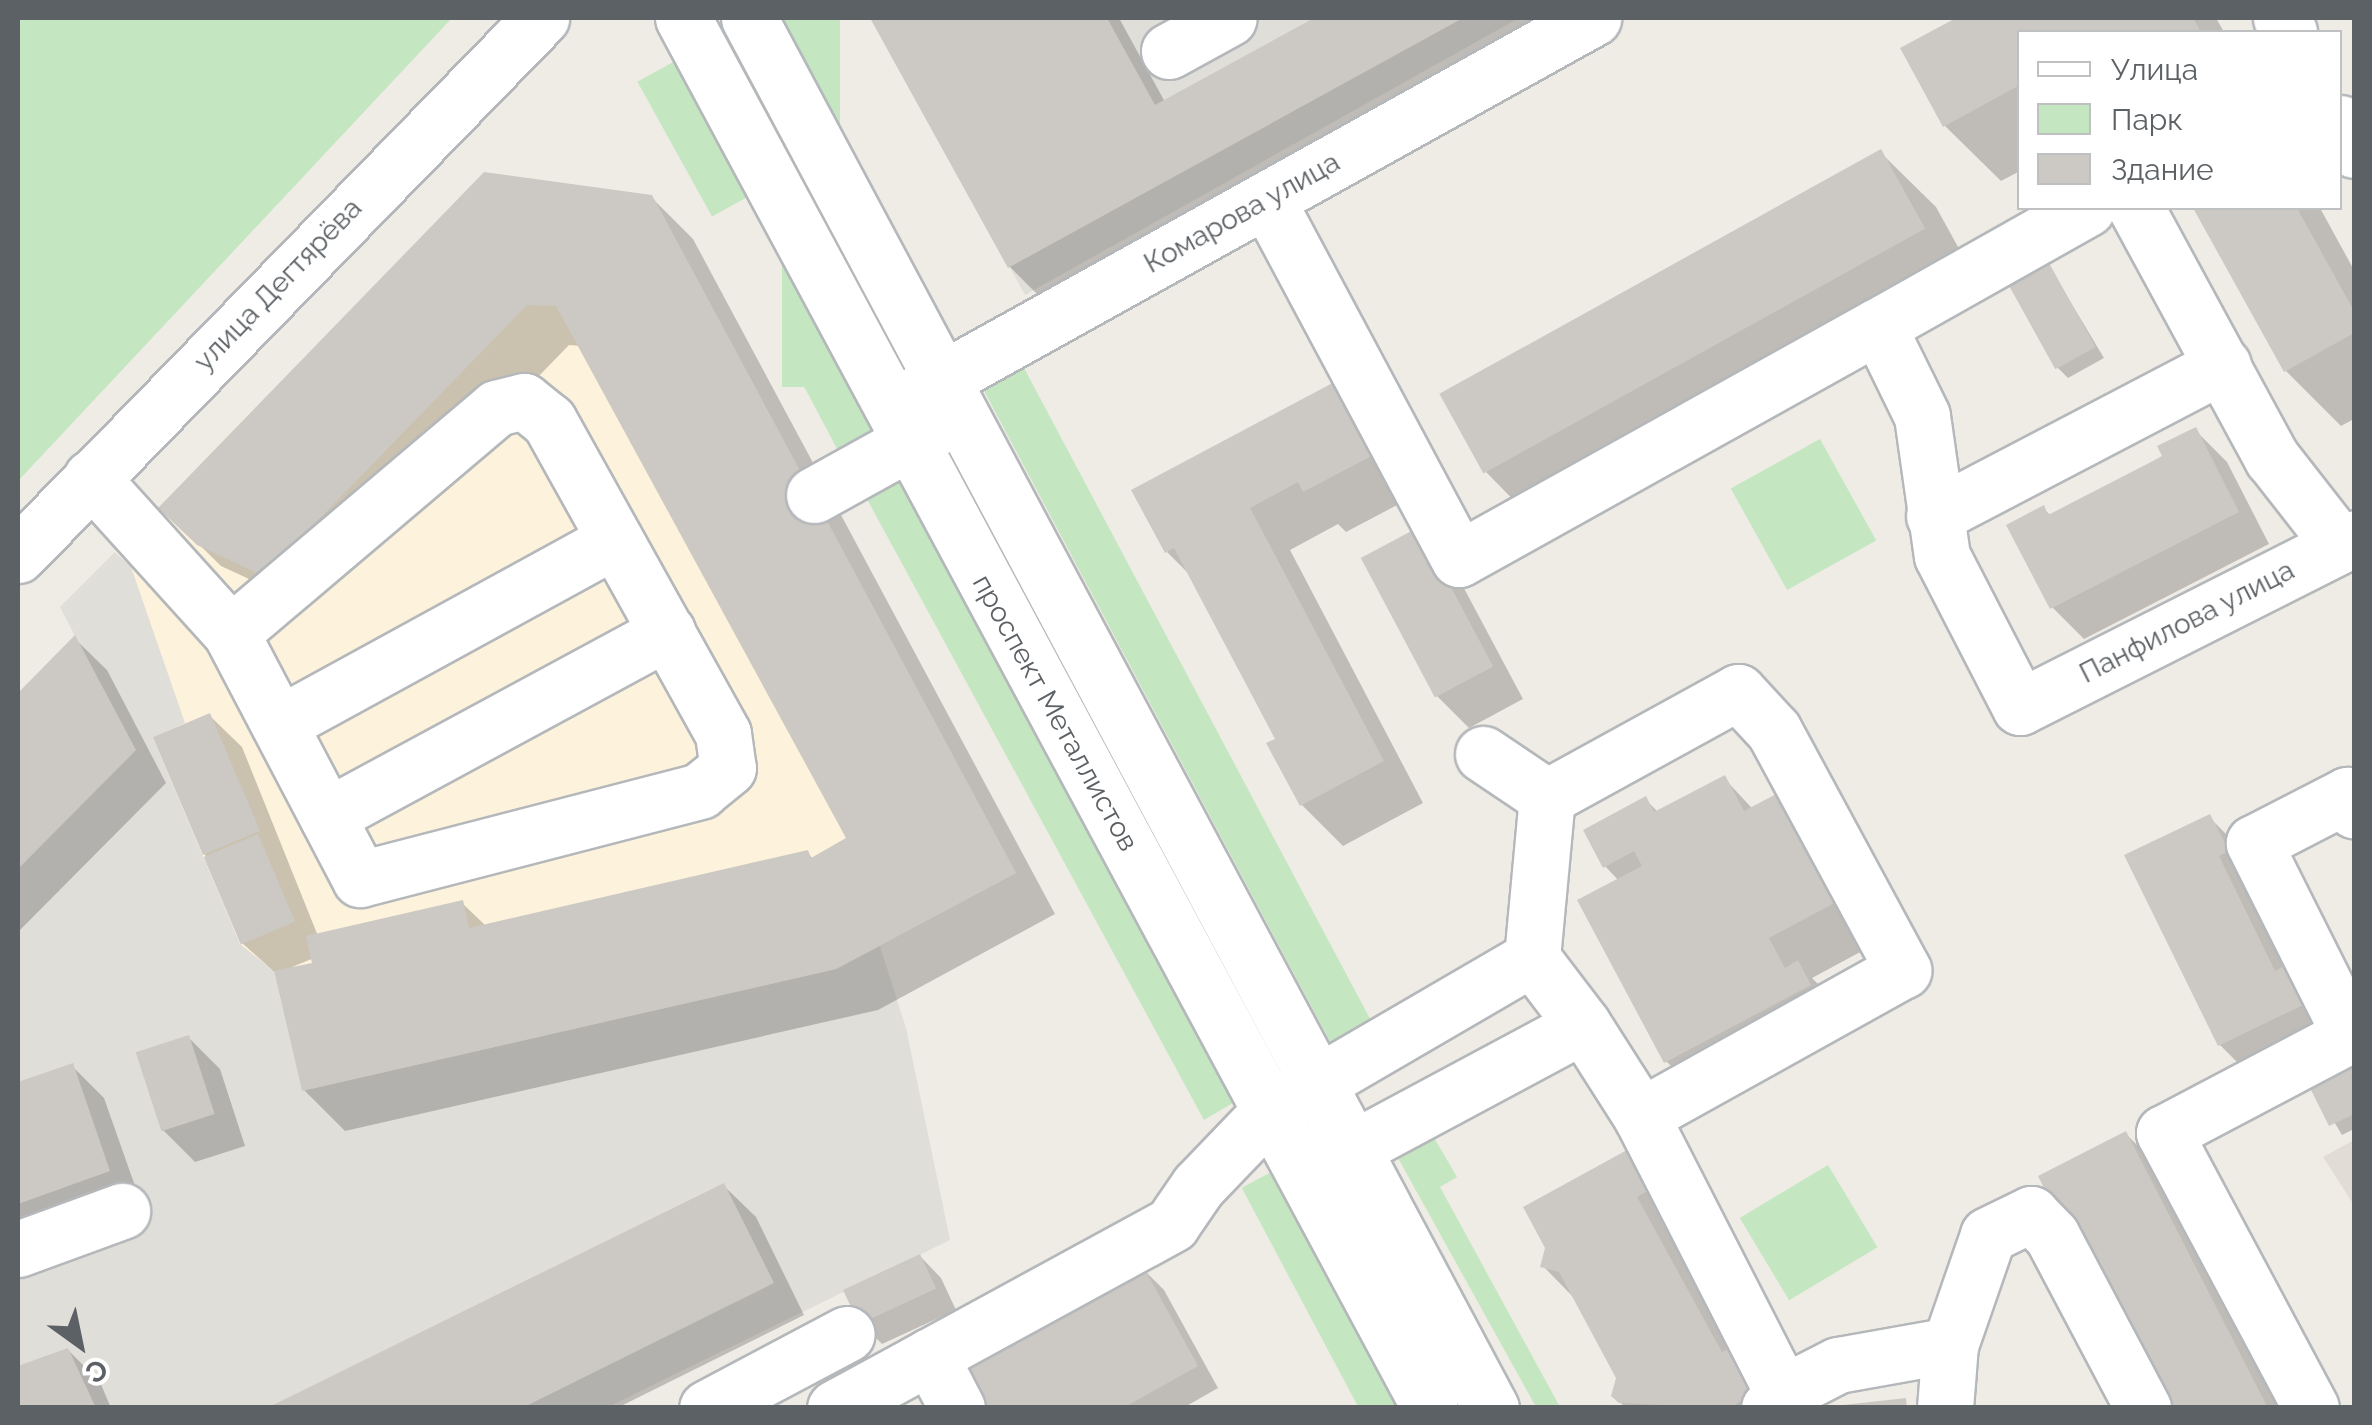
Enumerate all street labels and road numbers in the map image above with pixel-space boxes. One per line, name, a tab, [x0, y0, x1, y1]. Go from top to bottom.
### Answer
street label: Комарова улица	[1138, 145, 1346, 281]
street label: улица Дегтярёва	[187, 192, 369, 378]
street label: Панфилова улица	[2074, 553, 2300, 691]
street label: проспект Металлистов	[965, 569, 1145, 857]

